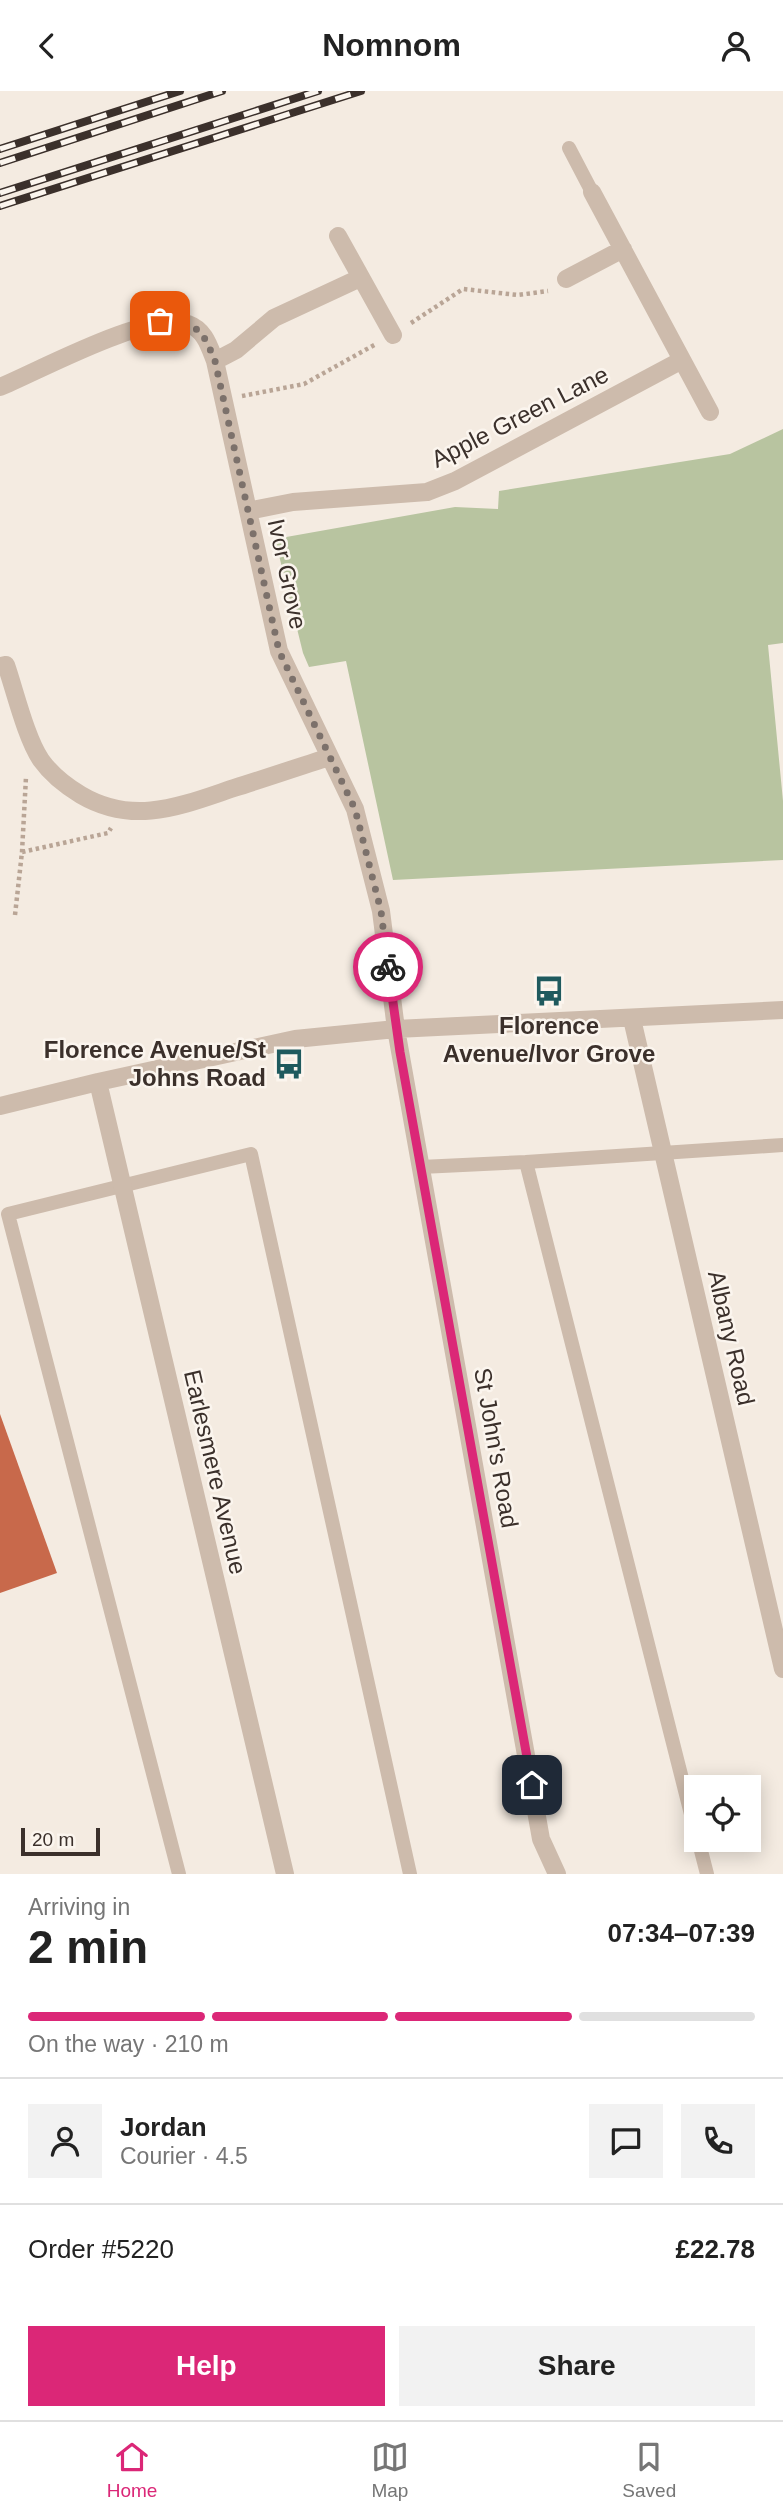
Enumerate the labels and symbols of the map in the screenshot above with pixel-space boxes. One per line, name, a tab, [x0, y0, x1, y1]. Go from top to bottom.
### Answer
pin	[130, 291, 190, 351]
street label: Apple Green Lane	[427, 360, 613, 473]
street label: Ivor Grove	[263, 516, 312, 631]
courier	[353, 932, 423, 1002]
bus stop icon: Florence Avenue/Ivor Grove	[532, 974, 566, 1008]
place label: Florence Avenue/Ivor Grove	[443, 1012, 655, 1067]
place label: Florence Avenue/St Johns Road	[44, 1036, 266, 1091]
bus stop icon: Florence Avenue/St Johns Road	[272, 1047, 306, 1081]
street label: Albany Road	[703, 1268, 760, 1408]
street label: St John's Road	[469, 1366, 524, 1530]
street label: Earlesmere Avenue	[179, 1367, 252, 1577]
pin	[502, 1755, 562, 1815]
scale bar	[21, 1825, 100, 1857]

